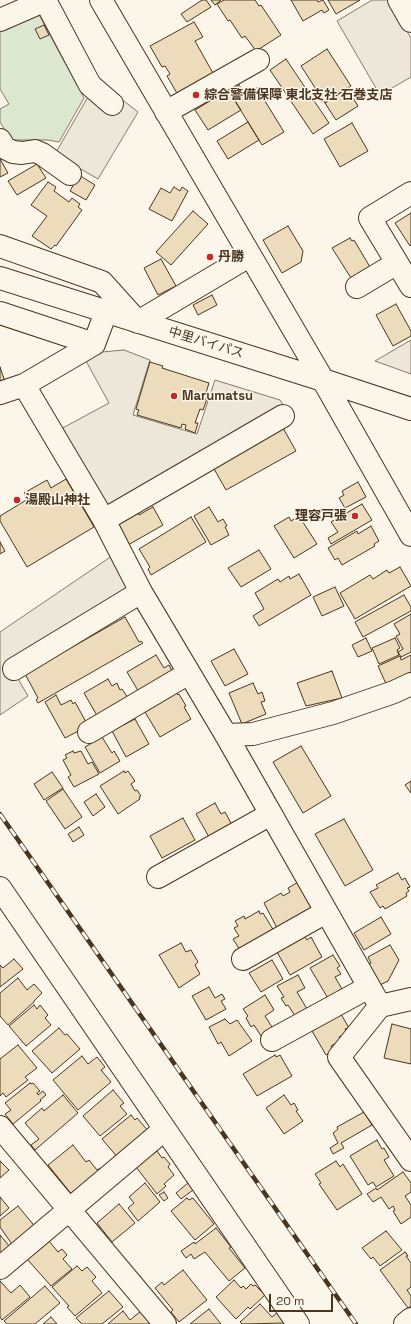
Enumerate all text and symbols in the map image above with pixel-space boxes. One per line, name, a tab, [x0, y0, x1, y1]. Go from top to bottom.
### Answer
place label: 綜合警備保障 東北支社 石巻支店	[204, 87, 393, 103]
marker: 綜合警備保障 東北支社 石巻支店	[191, 90, 201, 100]
place label: 丹勝	[218, 249, 244, 265]
marker: 丹勝	[205, 252, 215, 262]
street label: 中里バイパス	[166, 324, 246, 362]
place label: Marumatsu	[182, 388, 253, 404]
marker: Marumatsu	[169, 391, 179, 401]
place label: 湯殿山神社	[25, 492, 90, 508]
marker: 湯殿山神社	[12, 495, 22, 505]
place label: 理容戸張	[295, 508, 347, 524]
marker: 理容戸張	[350, 511, 360, 521]
scale bar	[271, 1286, 335, 1312]
text: 20 m	[276, 1293, 304, 1309]

